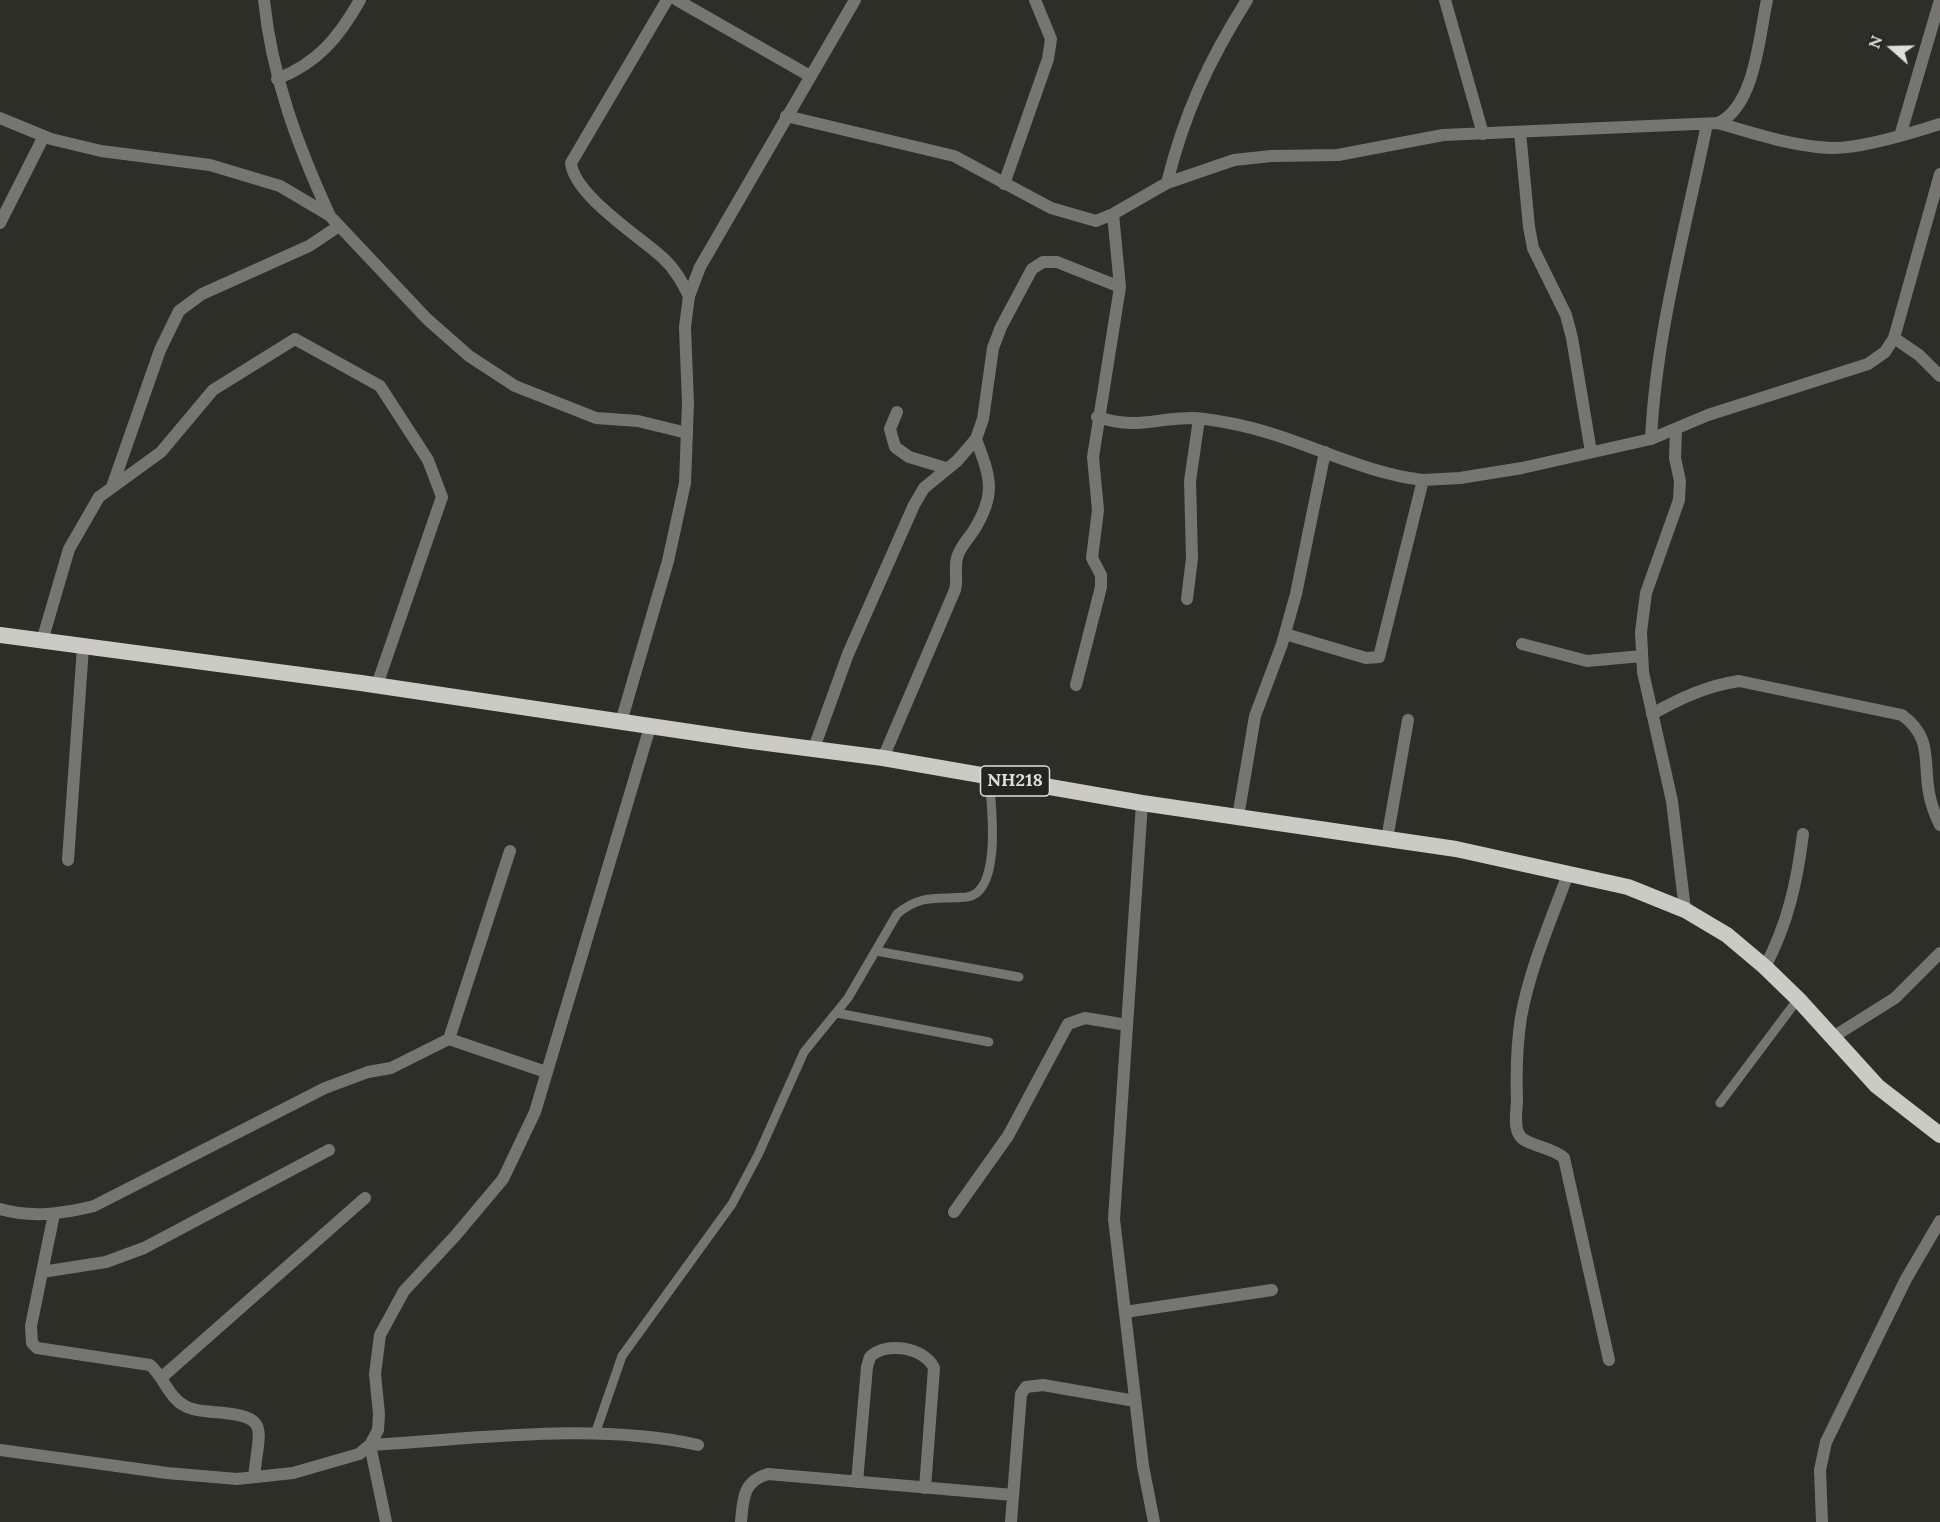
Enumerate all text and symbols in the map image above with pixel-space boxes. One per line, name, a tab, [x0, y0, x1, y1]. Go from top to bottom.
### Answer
north arrow	[1862, 18, 1922, 78]
text: N	[1864, 33, 1887, 51]
road number: NH218	[980, 766, 1050, 796]

